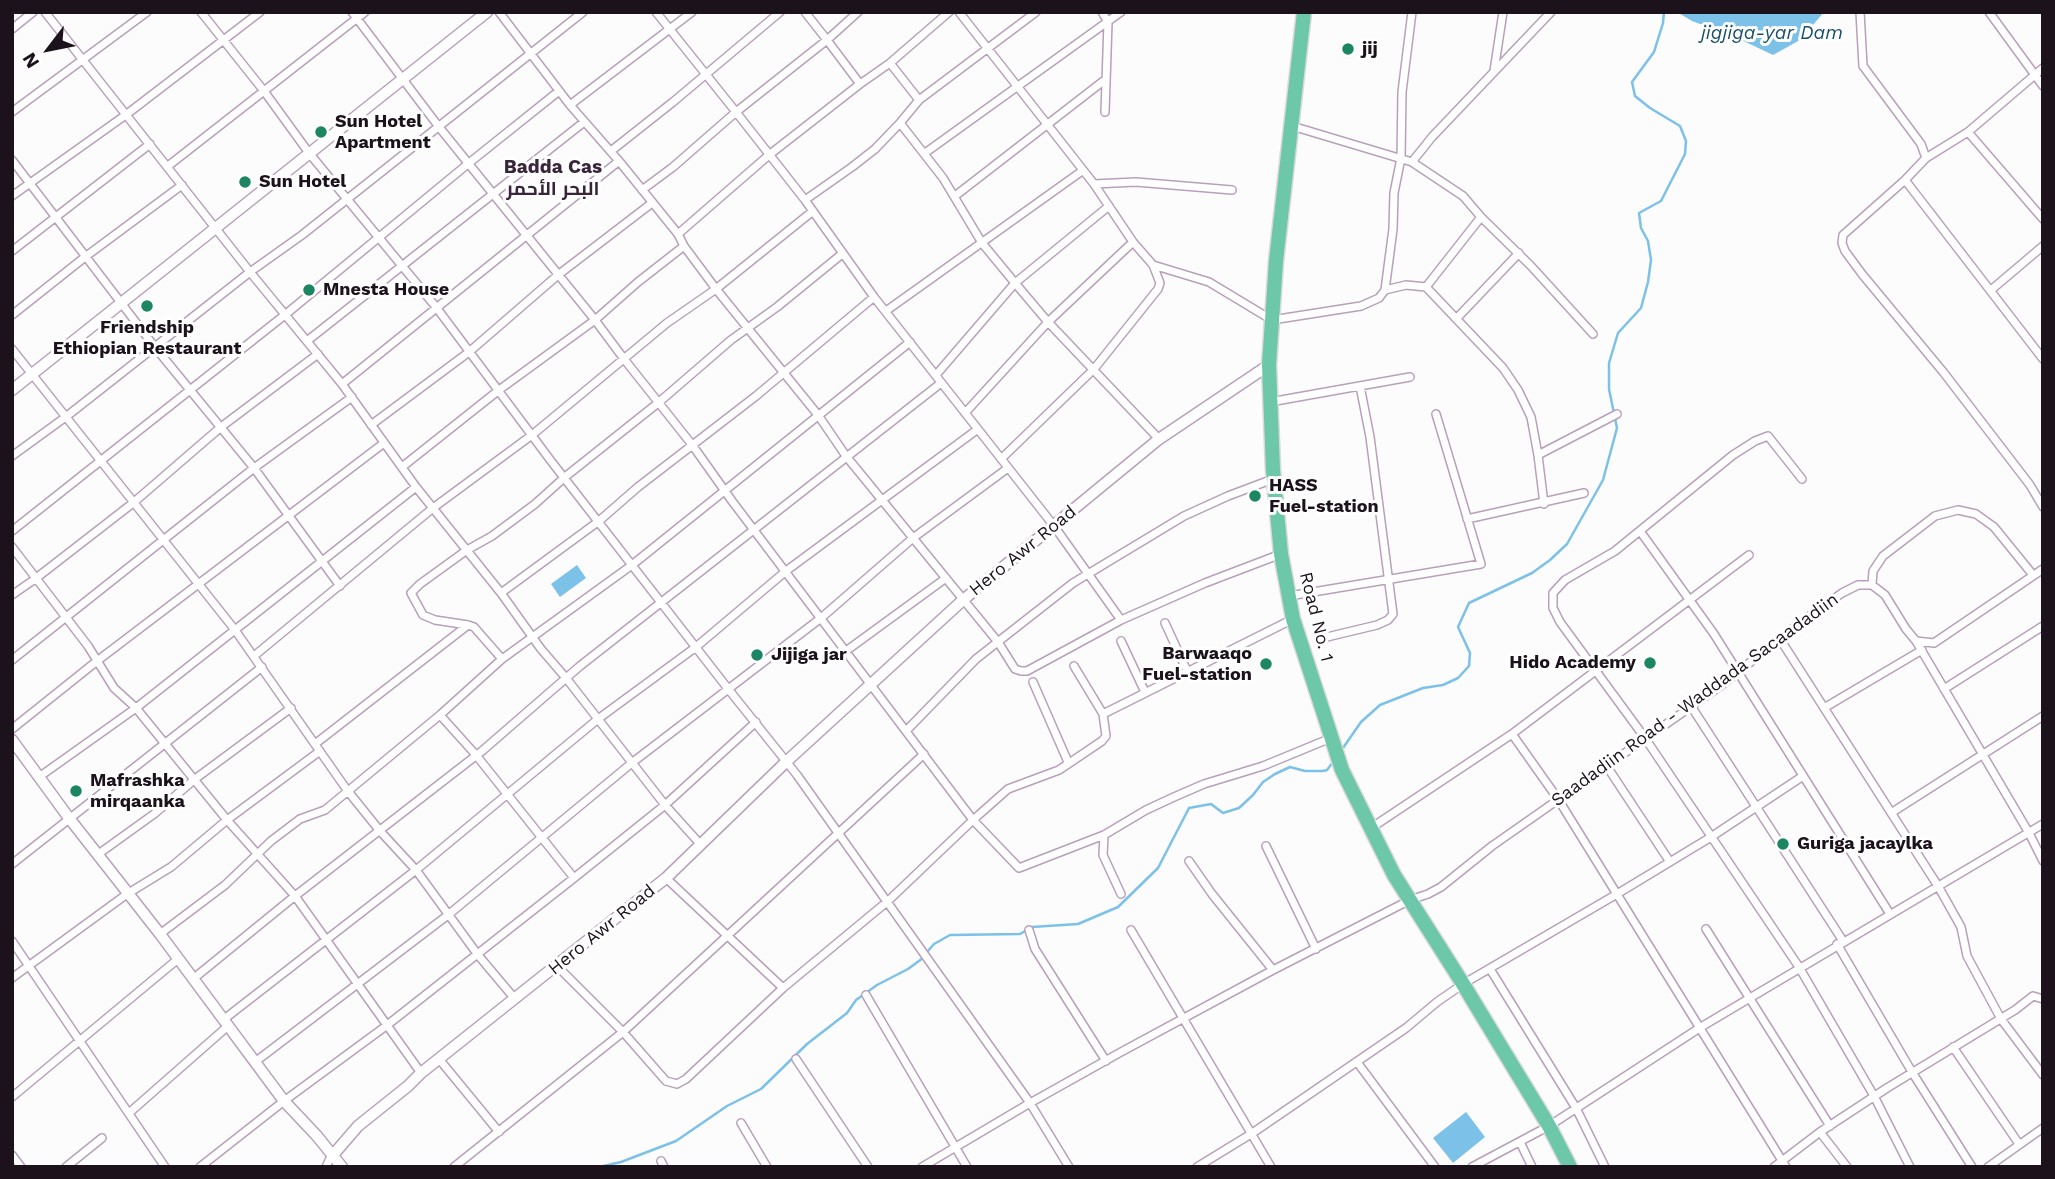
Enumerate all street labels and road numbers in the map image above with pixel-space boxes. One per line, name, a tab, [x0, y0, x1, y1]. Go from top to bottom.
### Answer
street label: Hero Awr Road	[965, 501, 1081, 601]
street label: Road No. 1	[1294, 570, 1338, 664]
street label: Saadadiin Road - Waddada Sacaadadiin	[1547, 589, 1843, 811]
street label: Hero Awr Road	[544, 880, 660, 980]

